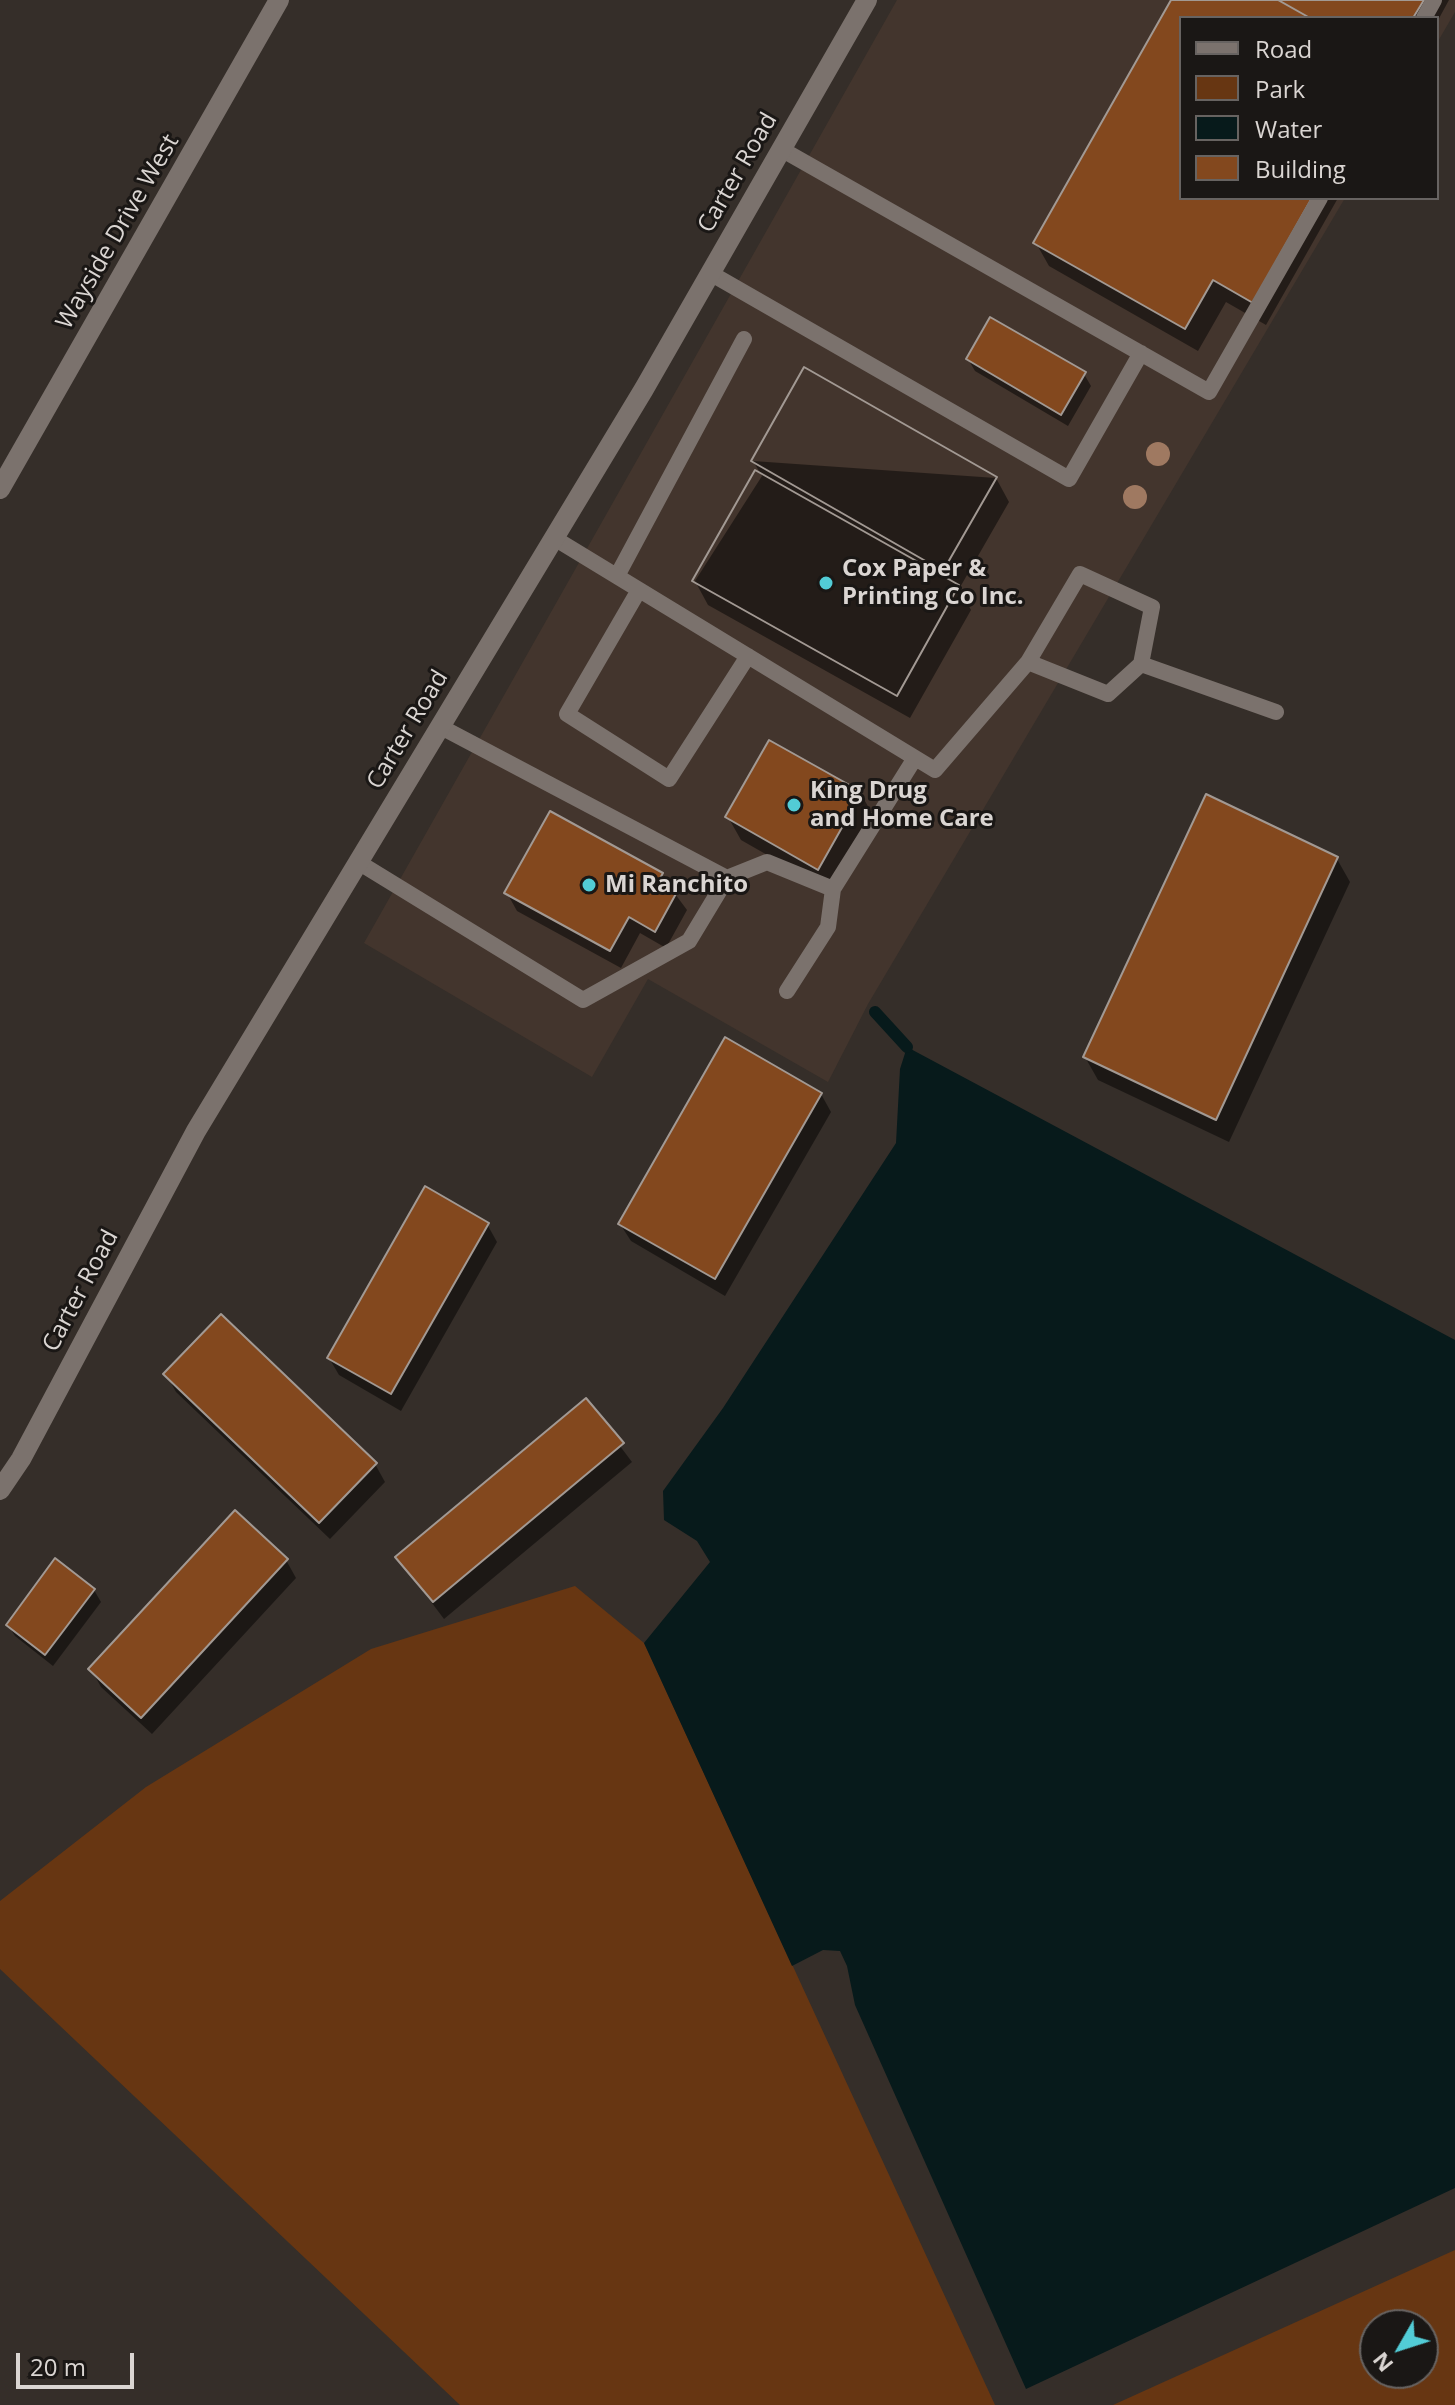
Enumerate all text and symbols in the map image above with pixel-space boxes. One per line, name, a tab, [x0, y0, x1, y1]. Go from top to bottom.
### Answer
legend	[1179, 16, 1439, 200]
text: Road	[1255, 32, 1312, 65]
text: Park	[1255, 72, 1305, 105]
street label: Carter Road	[692, 108, 784, 238]
text: Water	[1255, 112, 1322, 145]
street label: Wayside Drive West	[51, 130, 185, 334]
text: Building	[1255, 152, 1346, 185]
place label: Cox Paper & Printing Co Inc.	[842, 555, 1024, 611]
marker: Cox Paper & Printing Co Inc.	[817, 574, 835, 592]
street label: Carter Road	[361, 665, 455, 795]
place label: King Drug and Home Care	[810, 777, 994, 833]
marker: King Drug and Home Care	[785, 796, 803, 814]
place label: Mi Ranchito	[605, 871, 748, 899]
marker: Mi Ranchito	[580, 876, 598, 894]
street label: Carter Road	[37, 1225, 125, 1357]
north arrow	[1359, 2309, 1439, 2389]
scale bar	[20, 2337, 138, 2387]
text: N	[1365, 2346, 1399, 2379]
text: 20 m	[30, 2350, 86, 2383]

